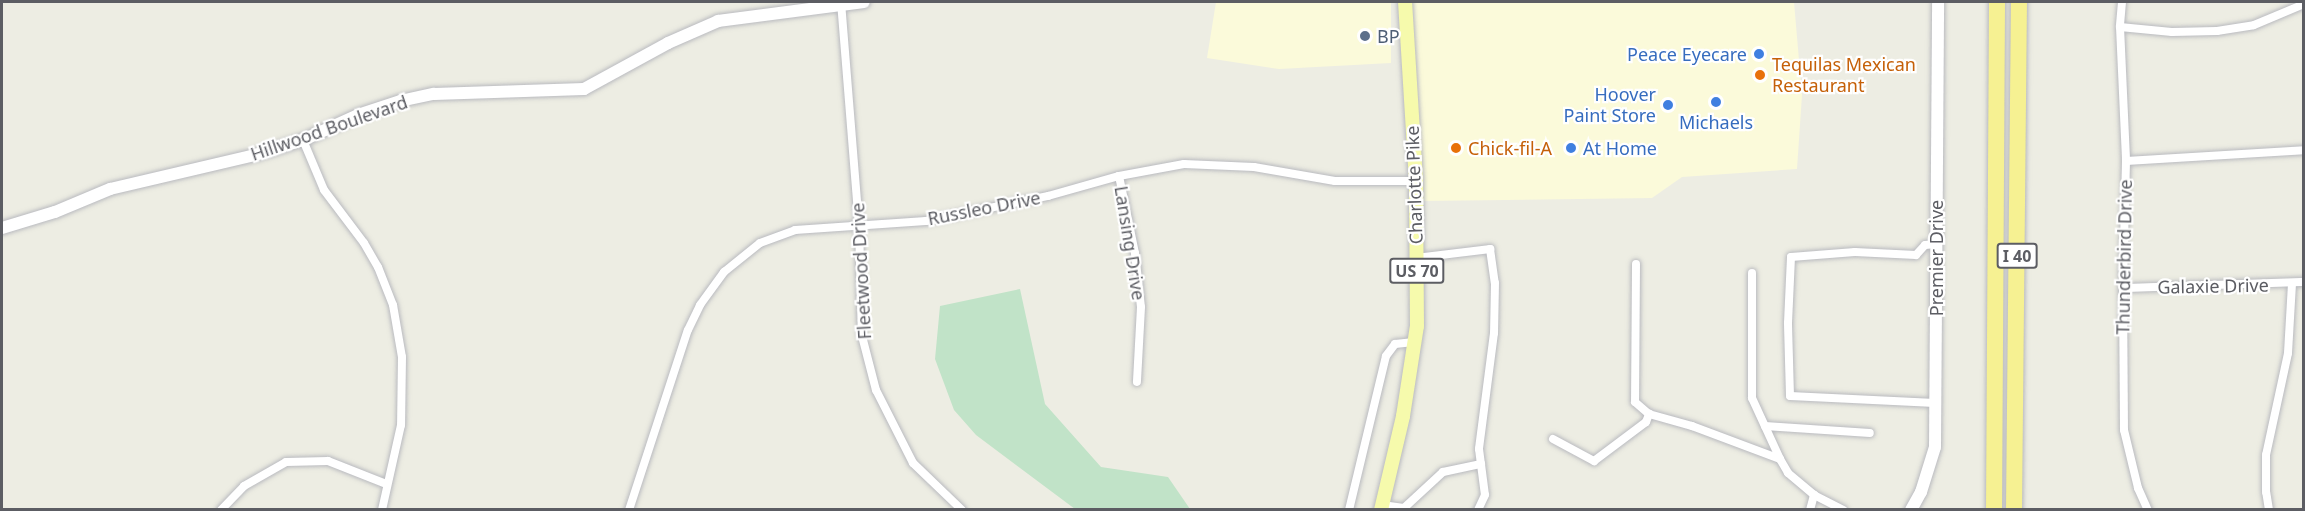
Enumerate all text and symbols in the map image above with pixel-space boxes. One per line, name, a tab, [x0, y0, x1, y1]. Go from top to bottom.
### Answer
place label: BP	[1377, 25, 1400, 47]
marker: BP	[1358, 29, 1372, 43]
place label: Peace Eyecare	[1627, 43, 1747, 65]
marker: Peace Eyecare	[1752, 47, 1766, 61]
place label: Tequilas Mexican Restaurant	[1772, 54, 1916, 97]
marker: Tequilas Mexican Restaurant	[1753, 68, 1767, 82]
place label: Hoover Paint Store	[1564, 84, 1656, 127]
street label: Hillwood Boulevard	[248, 91, 410, 165]
marker: Michaels	[1709, 95, 1723, 109]
marker: Hoover Paint Store	[1661, 98, 1675, 112]
place label: Michaels	[1679, 111, 1753, 133]
street label: Charlotte Pike	[1401, 125, 1427, 245]
place label: Chick-fil-A	[1468, 137, 1552, 159]
place label: At Home	[1583, 137, 1657, 159]
marker: Chick-fil-A	[1449, 141, 1463, 155]
marker: At Home	[1564, 141, 1578, 155]
street label: Thunderbird Drive	[2112, 179, 2136, 335]
street label: Lansing Drive	[1110, 184, 1150, 302]
street label: Russleo Drive	[926, 186, 1042, 230]
street label: Premier Drive	[1925, 200, 1947, 316]
street label: Fleetwood Drive	[847, 202, 875, 340]
road number: I 40	[1996, 243, 2038, 269]
road number: US 70	[1388, 258, 1446, 284]
street label: Galaxie Drive	[2157, 274, 2269, 298]

